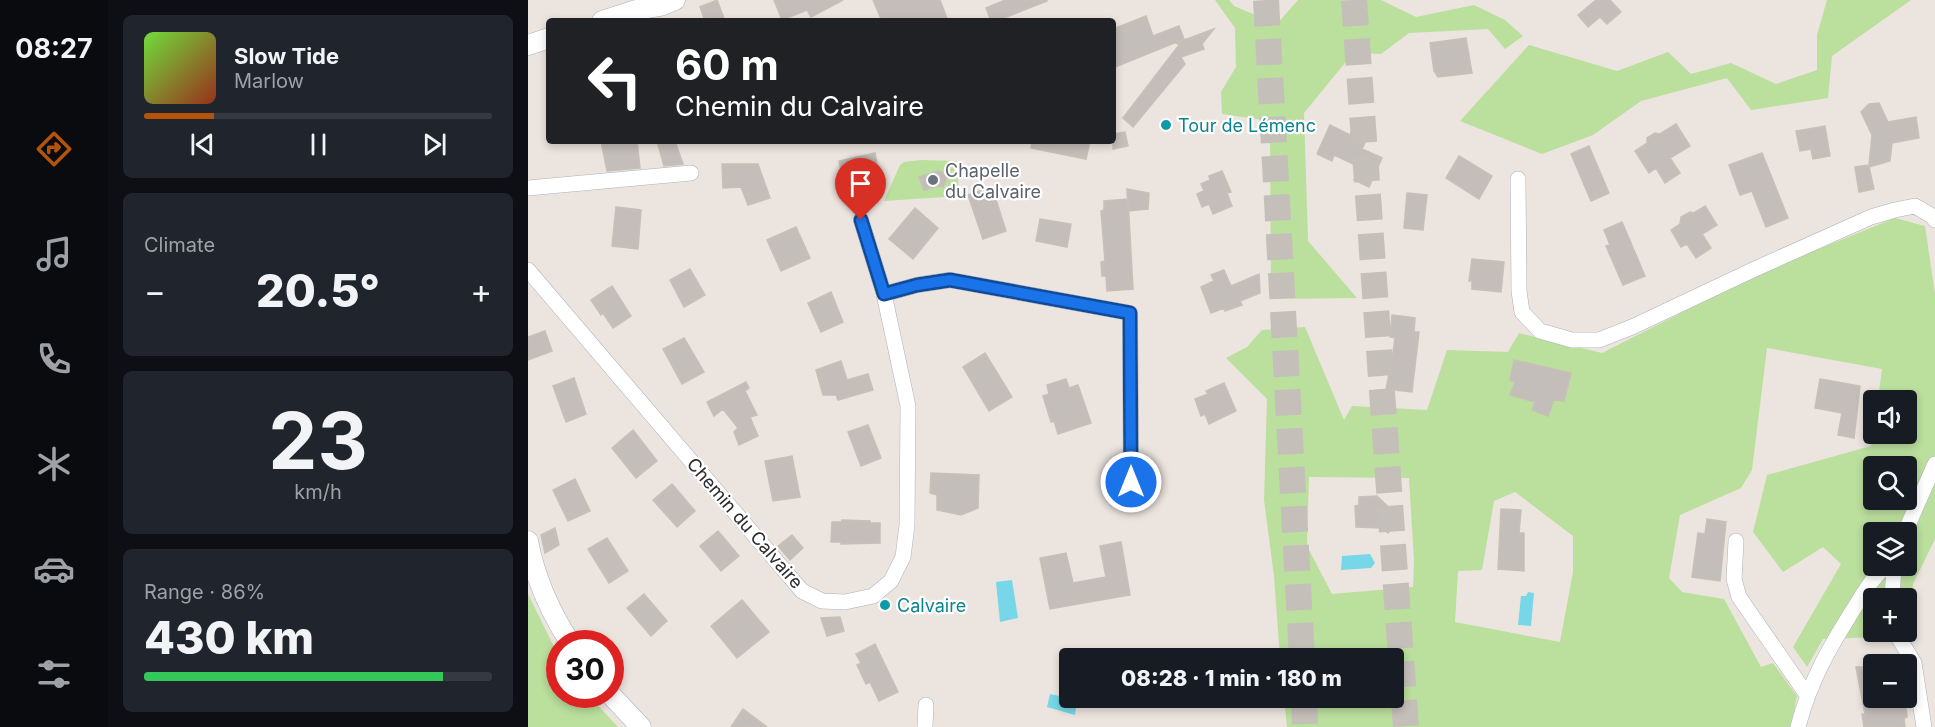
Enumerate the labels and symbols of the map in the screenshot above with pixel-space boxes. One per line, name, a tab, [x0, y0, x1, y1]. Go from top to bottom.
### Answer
place label: Tour de Lémenc	[1178, 115, 1316, 136]
marker: Tour de Lémenc	[1159, 118, 1173, 132]
pin	[835, 158, 886, 220]
place label: Chapelle du Calvaire	[945, 160, 1041, 202]
marker: Chapelle du Calvaire	[926, 173, 940, 187]
position arrow	[1099, 450, 1163, 514]
street label: Chemin du Calvaire	[683, 453, 807, 593]
place label: Calvaire	[897, 595, 966, 616]
marker: Calvaire	[878, 598, 892, 612]
speed limit sign: 30	[546, 630, 624, 708]

